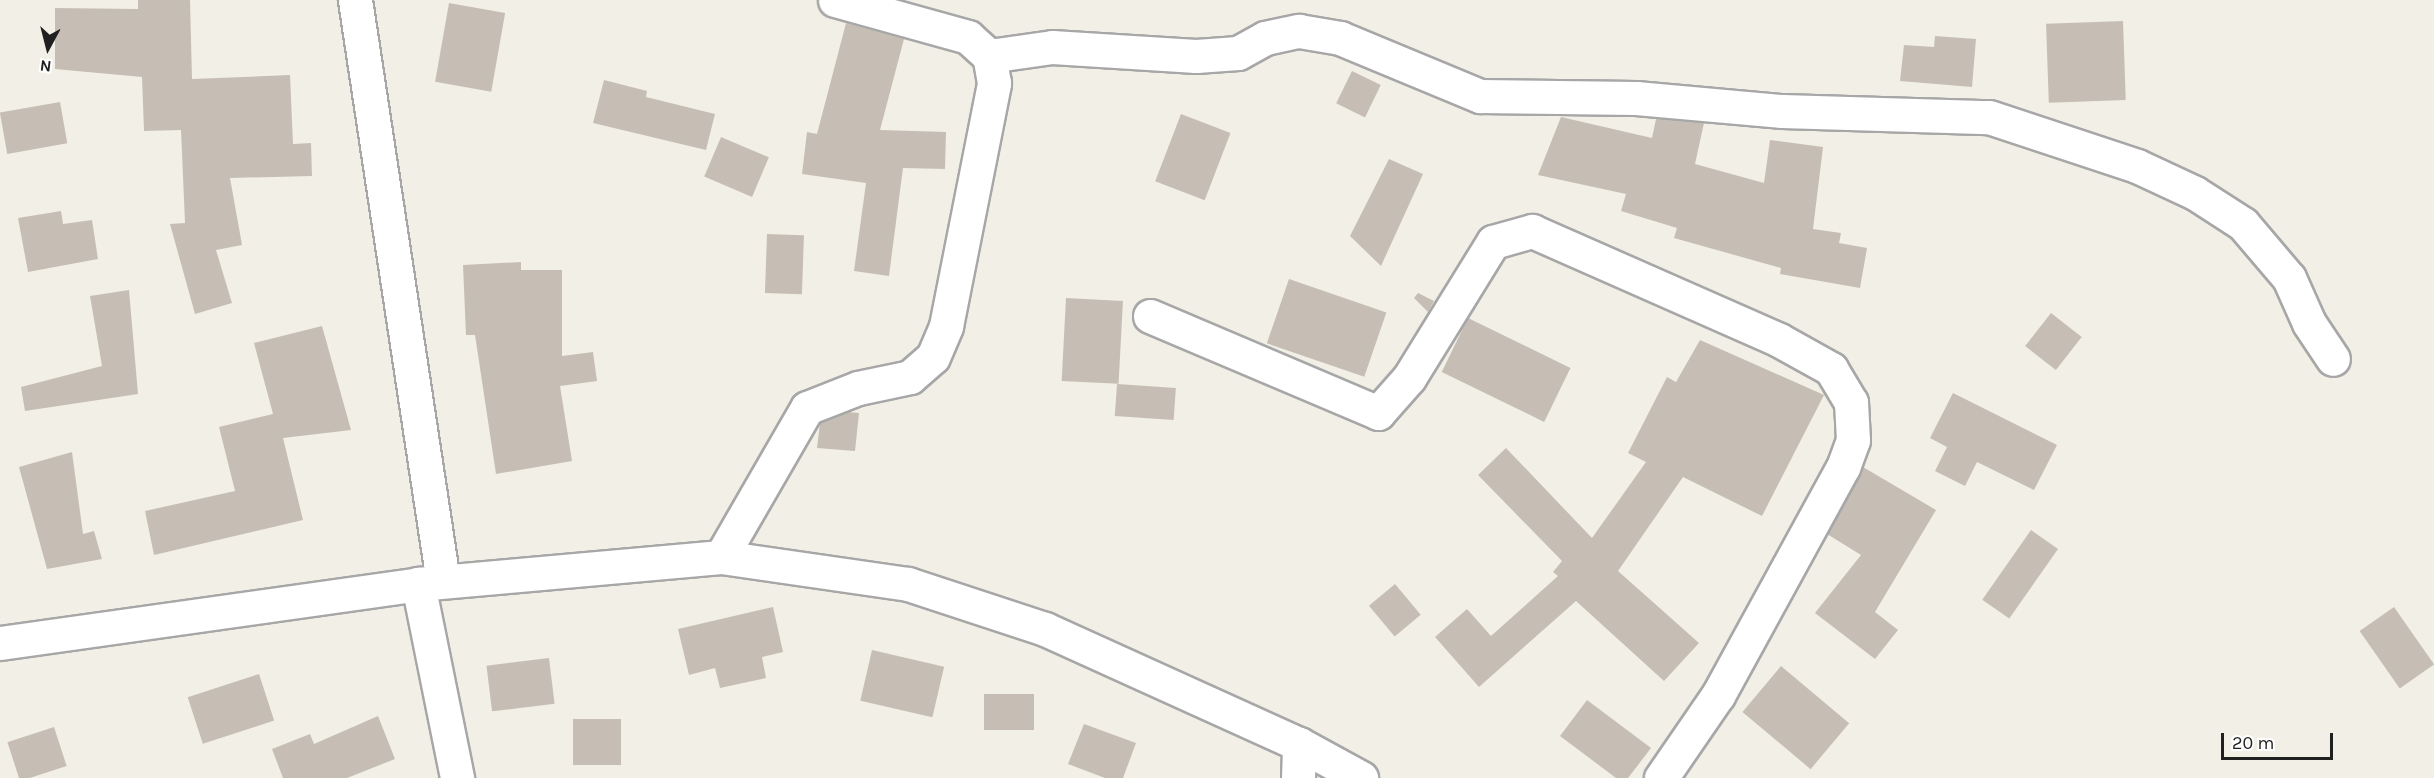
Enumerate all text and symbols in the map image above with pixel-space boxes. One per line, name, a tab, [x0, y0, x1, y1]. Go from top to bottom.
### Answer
north arrow	[18, 18, 78, 78]
text: N	[39, 56, 53, 76]
scale bar	[2224, 721, 2336, 759]
text: 20 m	[2232, 732, 2274, 754]

